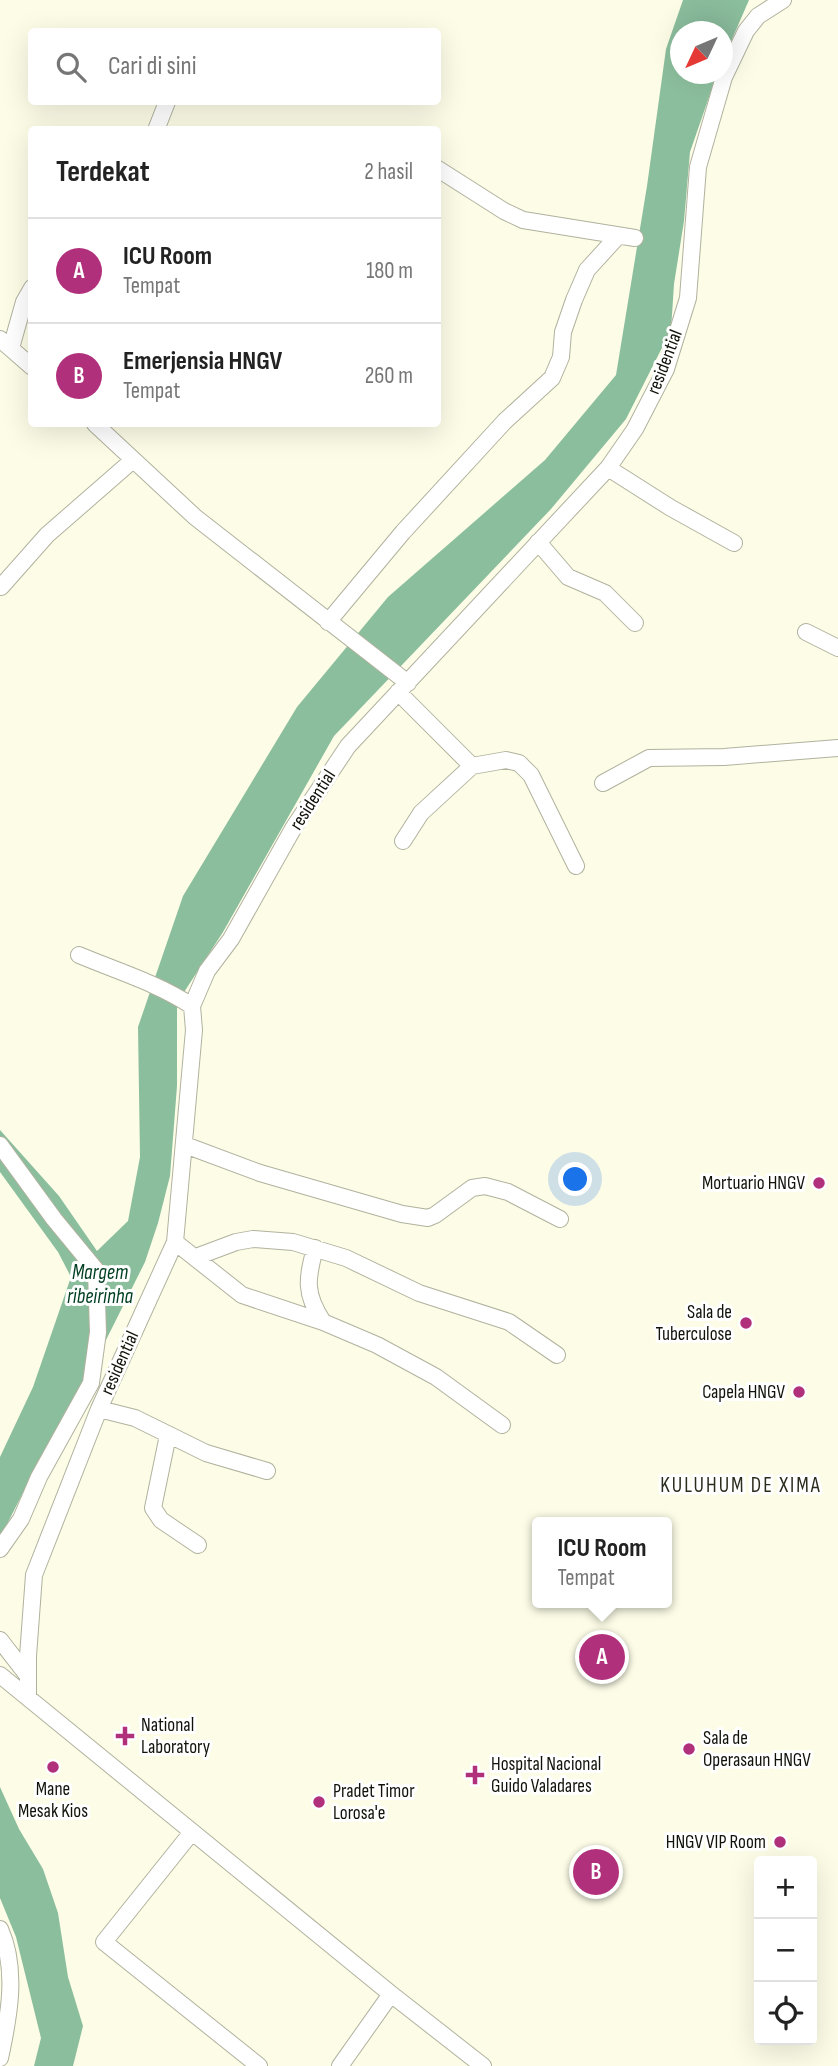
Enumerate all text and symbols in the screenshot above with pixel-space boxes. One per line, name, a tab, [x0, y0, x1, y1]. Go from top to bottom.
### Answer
north arrow	[670, 21, 733, 84]
search box	[28, 28, 441, 105]
icon: search	[52, 48, 90, 86]
text: Cari di sini	[108, 51, 197, 82]
text: Terdekat	[56, 154, 150, 190]
text: 2 hasil	[364, 158, 413, 186]
text: ICU Room	[123, 241, 212, 272]
text: A	[74, 257, 84, 285]
text: 180 m	[366, 257, 413, 285]
text: Tempat	[123, 272, 180, 300]
street label: residential	[642, 327, 688, 397]
text: Emerjensia HNGV	[123, 346, 282, 377]
text: B	[74, 362, 84, 390]
text: 260 m	[365, 362, 413, 390]
text: Tempat	[123, 377, 180, 405]
street label: residential	[285, 766, 341, 834]
your location	[558, 1162, 592, 1196]
place label: Mortuario HNGV	[702, 1172, 805, 1195]
marker: Mortuario HNGV	[811, 1175, 827, 1191]
water label: Margem ribeirinha	[67, 1260, 134, 1309]
place label: Sala de Tuberculose	[656, 1301, 732, 1346]
marker: Sala de Tuberculose	[738, 1315, 754, 1331]
street label: residential	[96, 1328, 144, 1398]
place label: Capela HNGV	[702, 1381, 785, 1404]
marker: Capela HNGV	[791, 1384, 807, 1400]
district label: KULUHUM DE XIMA	[660, 1473, 822, 1498]
popup	[532, 1517, 672, 1608]
text: ICU Room	[557, 1533, 647, 1564]
text: Tempat	[557, 1564, 615, 1592]
pin: A	[579, 1631, 625, 1683]
place label: National Laboratory	[141, 1714, 211, 1759]
marker: National Laboratory	[115, 1726, 135, 1746]
place label: Sala de Operasaun HNGV	[703, 1727, 811, 1772]
marker: Sala de Operasaun HNGV	[681, 1741, 697, 1757]
place label: Hospital Nacional Guido Valadares	[491, 1753, 601, 1798]
marker: Mane Mesak Kios	[45, 1759, 61, 1775]
marker: Hospital Nacional Guido Valadares	[465, 1765, 485, 1785]
place label: Mane Mesak Kios	[18, 1778, 88, 1823]
place label: Pradet Timor Lorosa'e	[333, 1780, 415, 1825]
marker: Pradet Timor Lorosa'e	[311, 1794, 327, 1810]
place label: HNGV VIP Room	[666, 1831, 766, 1854]
marker: HNGV VIP Room	[772, 1834, 788, 1850]
pin: B	[573, 1846, 619, 1898]
map controls	[754, 1856, 817, 2045]
button: +	[754, 1856, 817, 1919]
button: −	[754, 1919, 817, 1982]
button: locate	[754, 1982, 817, 2045]

